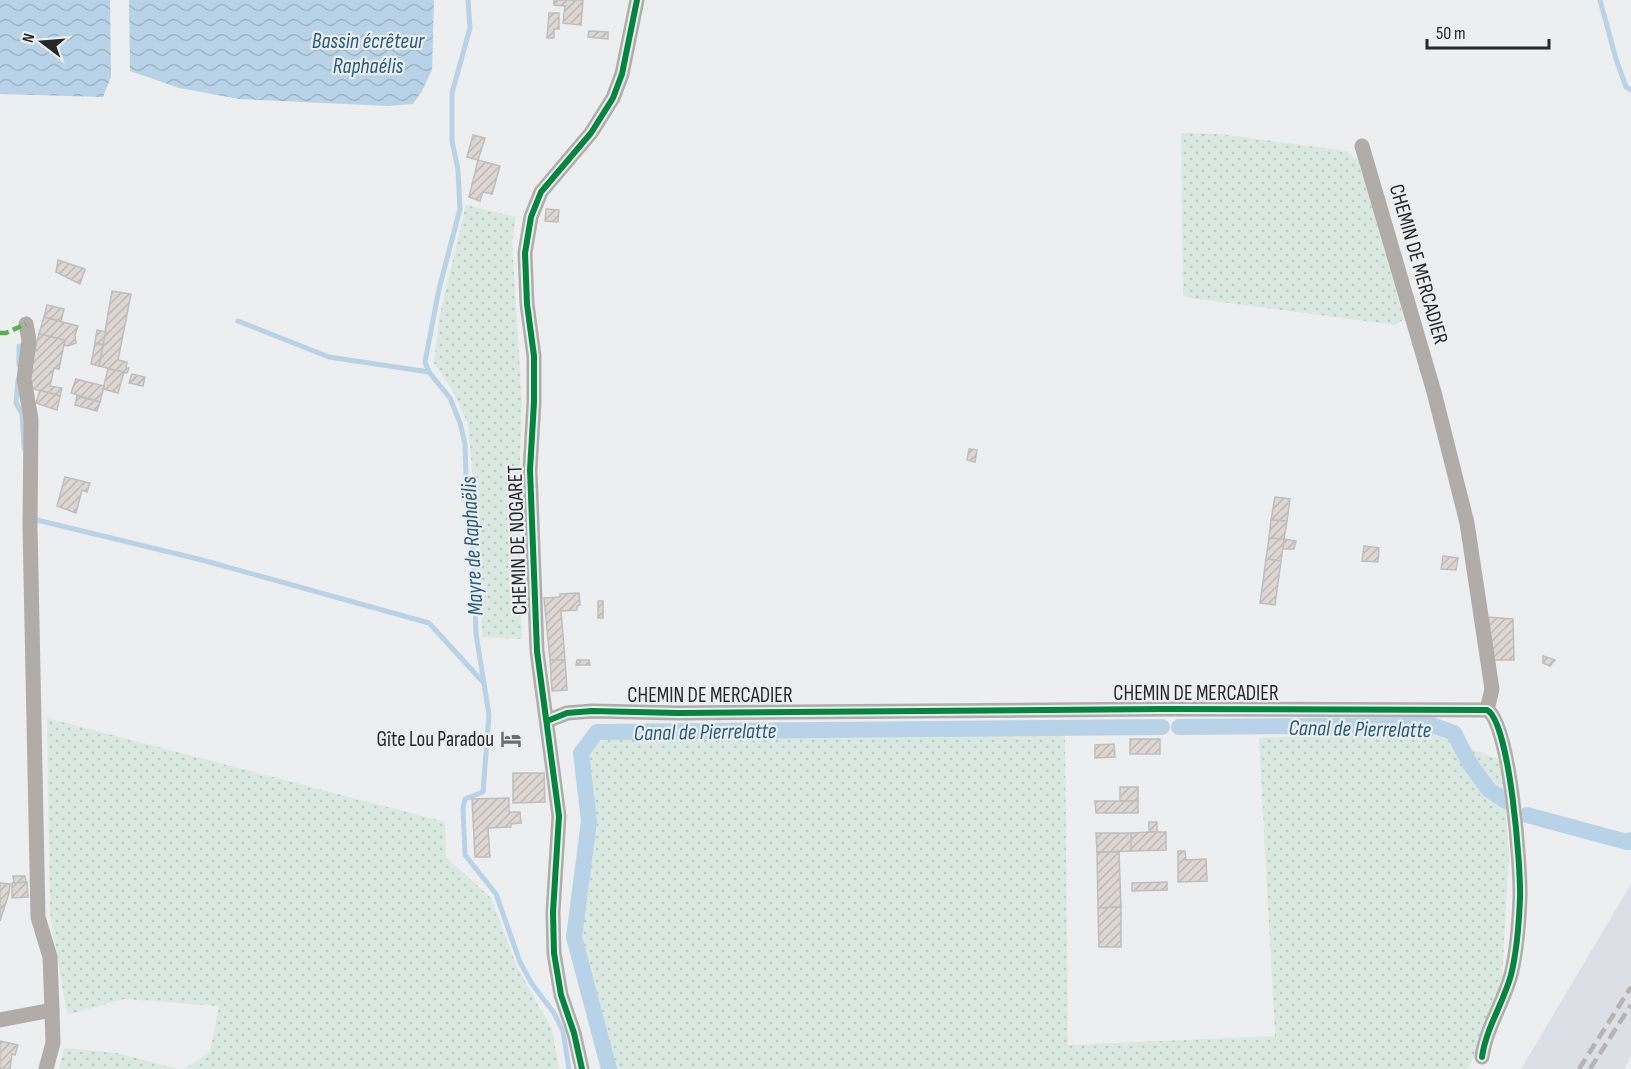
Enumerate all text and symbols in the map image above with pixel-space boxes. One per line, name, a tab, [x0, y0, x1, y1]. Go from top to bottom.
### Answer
north arrow	[12, 12, 72, 72]
scale bar	[1427, 12, 1548, 50]
text: 50 m	[1436, 23, 1466, 44]
water label: Bassin écrêteur Raphaélis	[312, 28, 425, 80]
text: N	[19, 32, 39, 45]
street label: CHEMIN DE MERCADIER	[1384, 181, 1453, 347]
street label: CHEMIN DE NOGARET	[502, 464, 533, 615]
water label: Mayre de Raphaëlis	[455, 475, 490, 616]
street label: CHEMIN DE MERCADIER	[1113, 681, 1279, 706]
street label: CHEMIN DE MERCADIER	[627, 683, 793, 708]
water label: Canal de Pierrelatte	[1288, 715, 1432, 744]
water label: Canal de Pierrelatte	[633, 718, 777, 747]
place label: Gîte Lou Paradou	[376, 727, 494, 752]
hotel icon: Gîte Lou Paradou	[499, 727, 523, 751]

